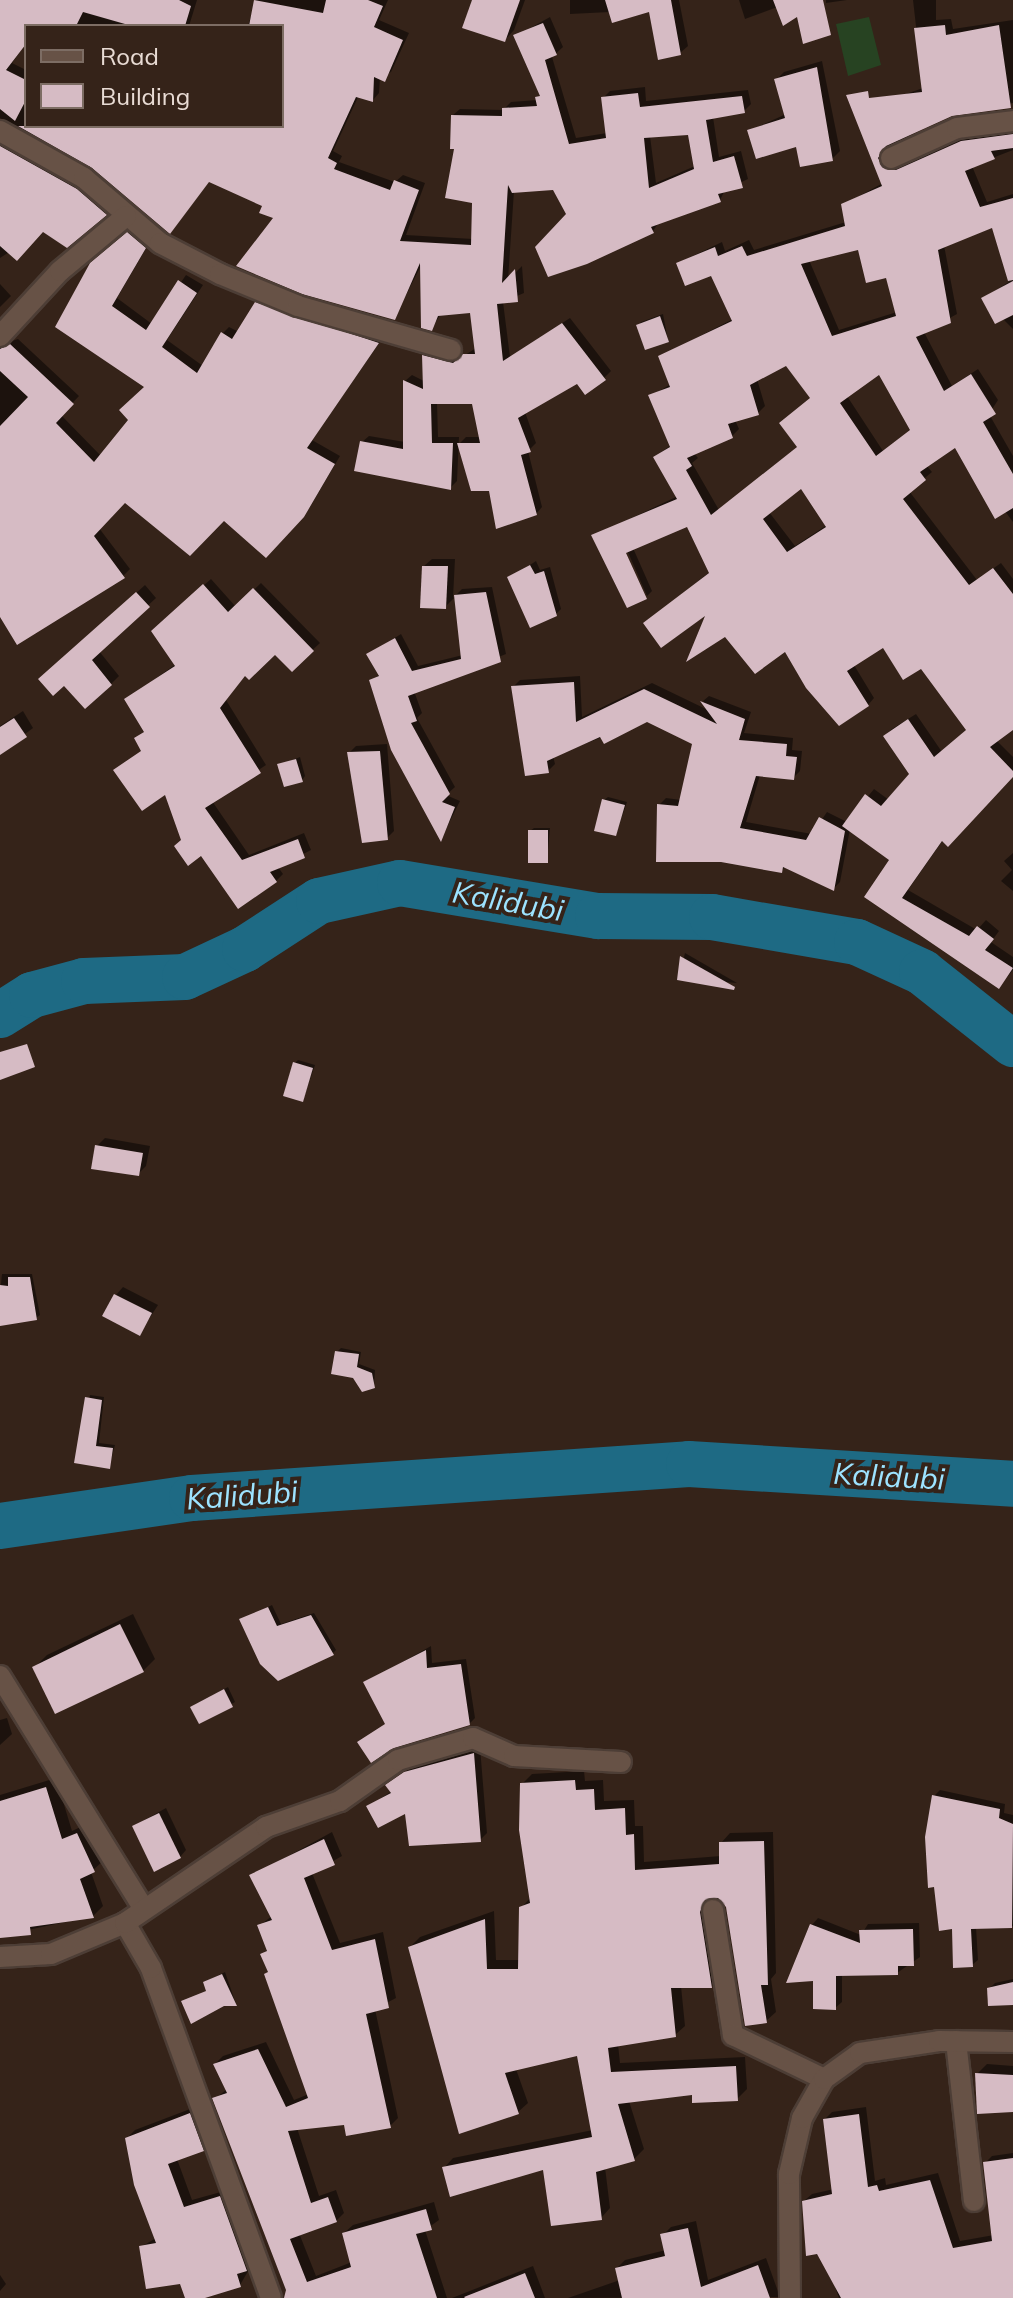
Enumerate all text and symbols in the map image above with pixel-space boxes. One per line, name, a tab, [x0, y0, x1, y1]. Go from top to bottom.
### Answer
legend	[24, 24, 284, 128]
text: Road	[100, 41, 159, 71]
text: Building	[100, 81, 190, 111]
water label: Kalidubi	[450, 874, 566, 928]
water label: Kalidubi	[832, 1455, 946, 1497]
water label: Kalidubi	[185, 1473, 299, 1517]

